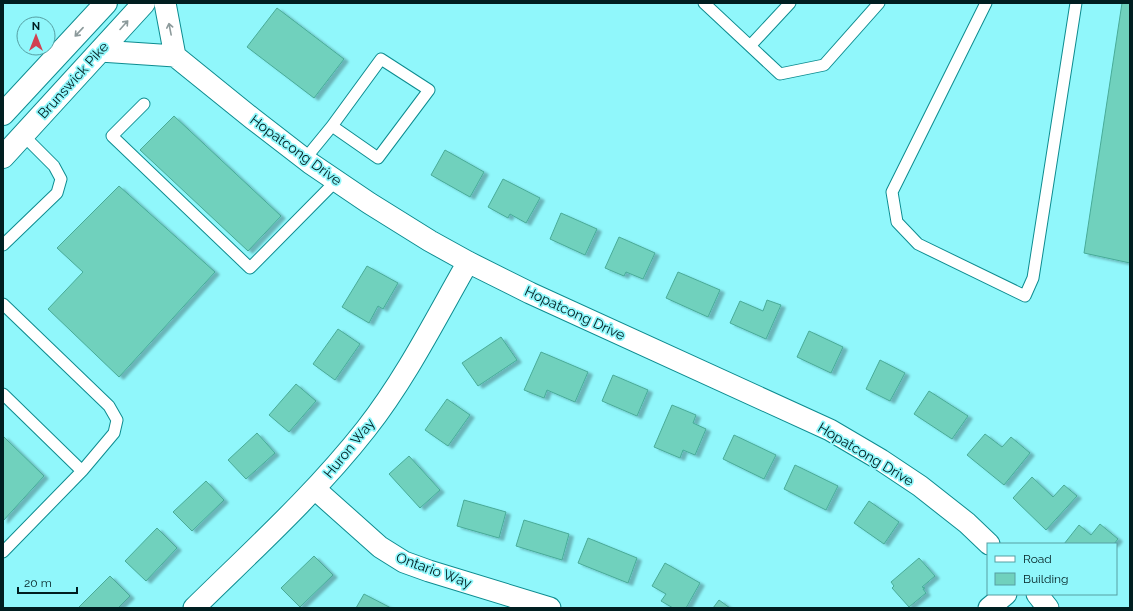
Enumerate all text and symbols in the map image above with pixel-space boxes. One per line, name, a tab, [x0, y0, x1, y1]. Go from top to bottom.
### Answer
north arrow	[16, 16, 56, 56]
text: N	[32, 20, 40, 33]
one-way arrow	[119, 20, 128, 30]
one-way arrow	[165, 23, 173, 36]
one-way arrow	[74, 27, 84, 37]
street label: Brunswick Pike	[34, 38, 112, 122]
street label: Hopatcong Drive	[247, 111, 345, 189]
street label: Hopatcong Drive	[522, 283, 628, 343]
street label: Huron Way	[320, 415, 378, 481]
street label: Hopatcong Drive	[815, 419, 917, 489]
legend	[987, 543, 1117, 595]
street label: Ontario Way	[394, 549, 474, 591]
text: Road	[1023, 552, 1052, 566]
scale bar	[18, 569, 77, 595]
text: Building	[1023, 572, 1069, 586]
text: 20 m	[24, 576, 52, 590]

